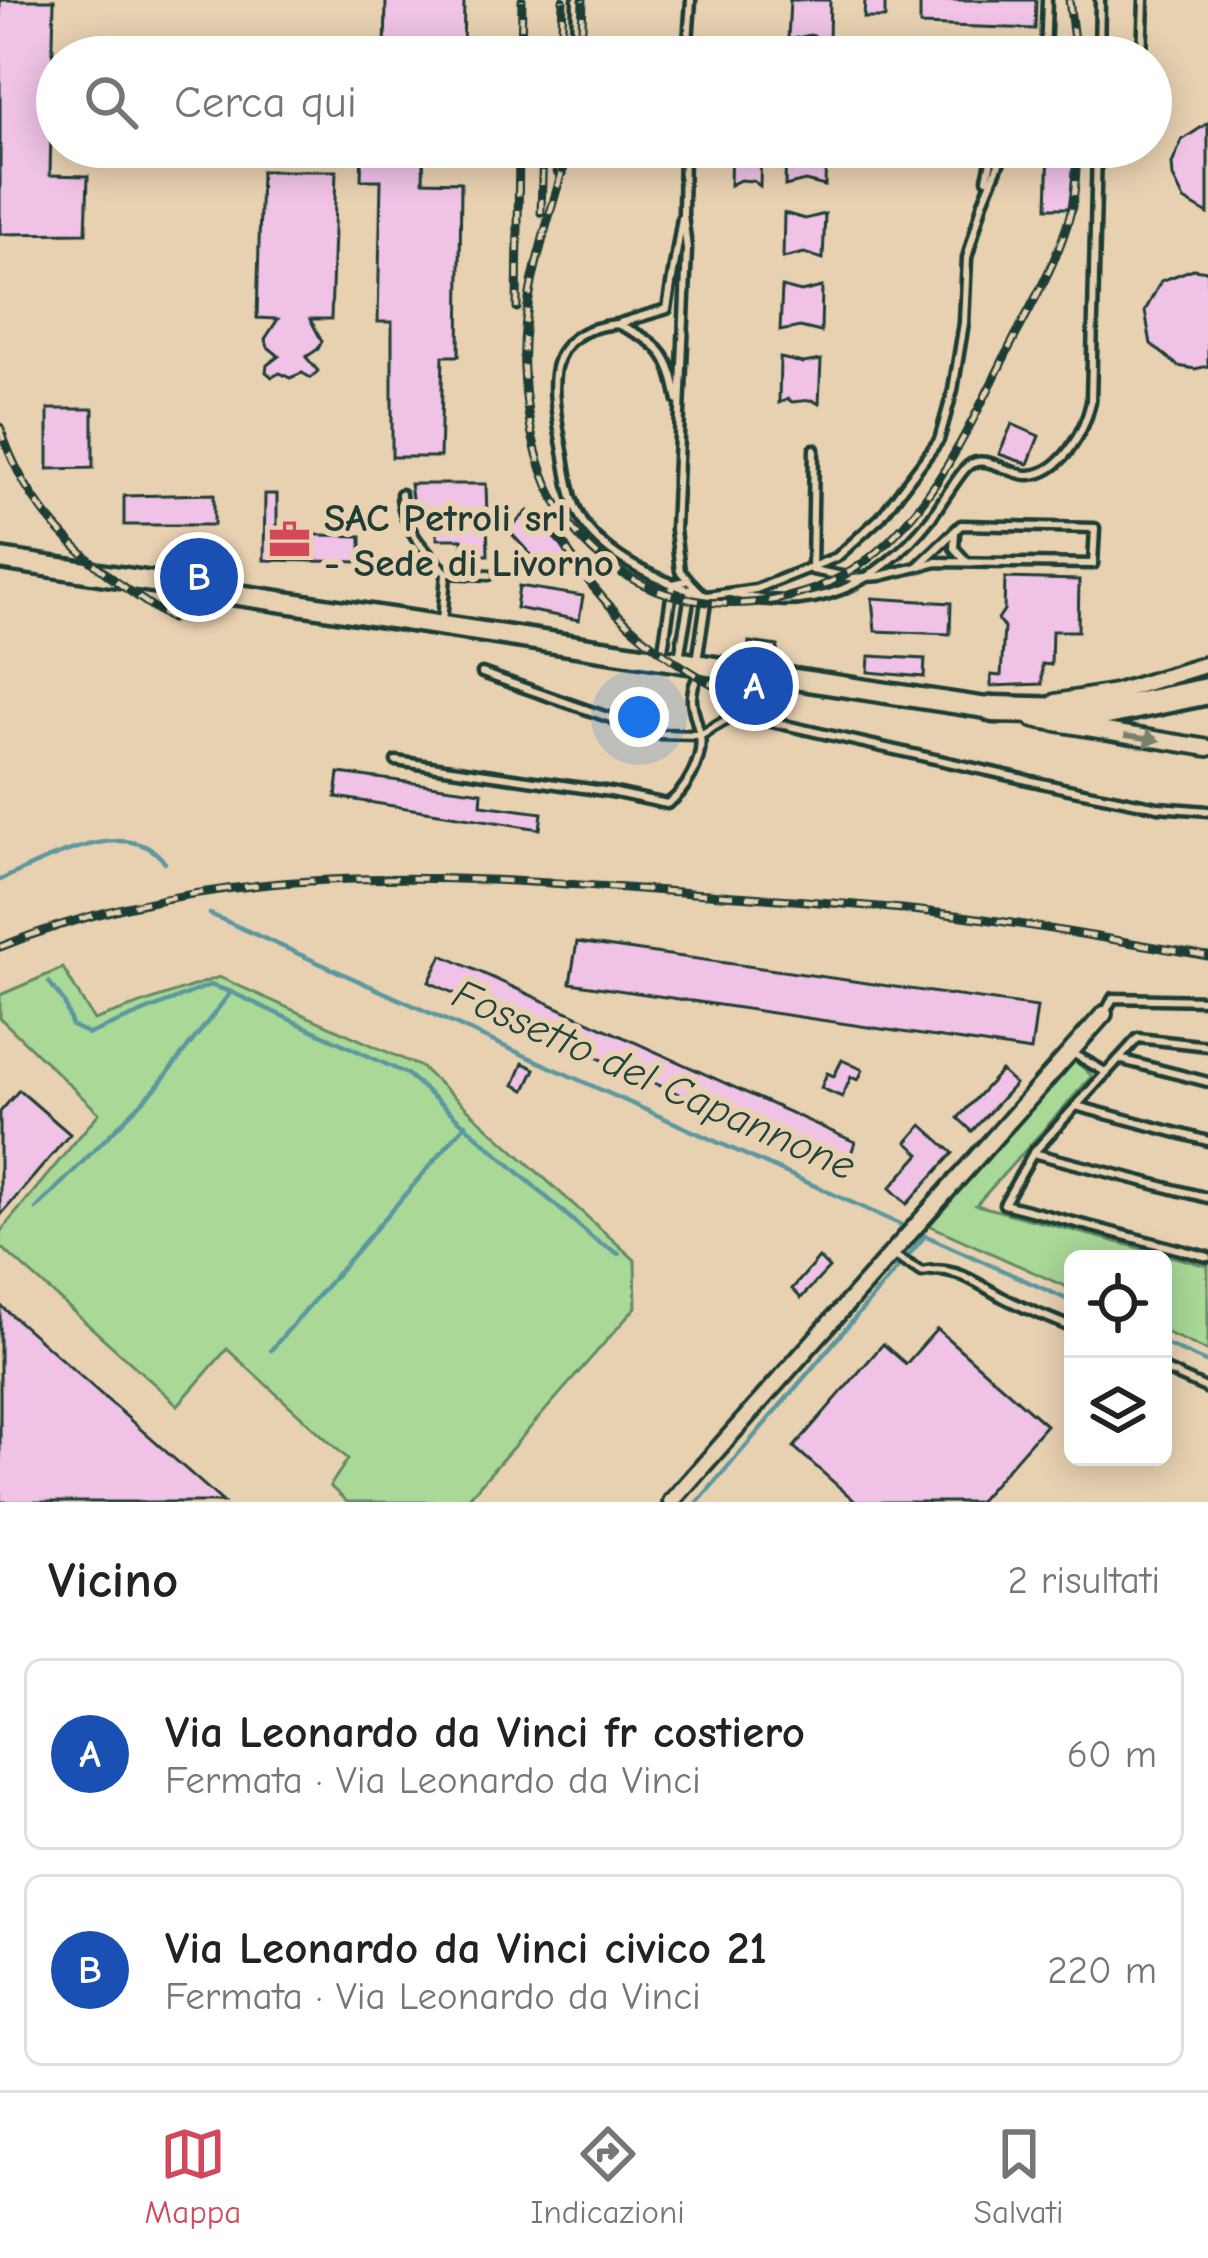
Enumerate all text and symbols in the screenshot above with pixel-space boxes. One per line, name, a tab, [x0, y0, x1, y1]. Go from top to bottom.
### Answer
search box	[36, 36, 1172, 168]
icon: search	[78, 69, 144, 135]
text: Cerca qui	[174, 76, 357, 128]
place label: SAC Petroli srl - Sede di Livorno	[324, 496, 614, 586]
office icon: SAC Petroli srl - Sede di Livorno	[267, 517, 313, 563]
pin: B	[160, 532, 238, 622]
pin: A	[715, 641, 793, 731]
your location	[609, 687, 669, 747]
one-way arrow	[1123, 729, 1161, 748]
water label: Fossetto del Capannone	[445, 969, 863, 1191]
map controls	[1064, 1250, 1172, 1466]
button: locate	[1064, 1250, 1172, 1358]
button: layers	[1064, 1358, 1172, 1466]
text: Vicino	[48, 1551, 178, 1610]
text: 2 risultati	[1007, 1558, 1160, 1603]
text: Via Leonardo da Vinci fr costiero	[165, 1706, 805, 1758]
text: A	[79, 1732, 101, 1777]
text: 60 m	[1067, 1732, 1157, 1777]
text: Fermata · Via Leonardo da Vinci	[165, 1758, 701, 1803]
text: Via Leonardo da Vinci civico 21	[165, 1922, 767, 1974]
text: B	[78, 1948, 102, 1993]
text: 220 m	[1047, 1948, 1157, 1993]
text: Fermata · Via Leonardo da Vinci	[165, 1974, 701, 2019]
tab: Mappa	[145, 2121, 241, 2231]
tab: Indicazioni	[531, 2121, 685, 2231]
tab: Salvati	[974, 2121, 1063, 2231]

